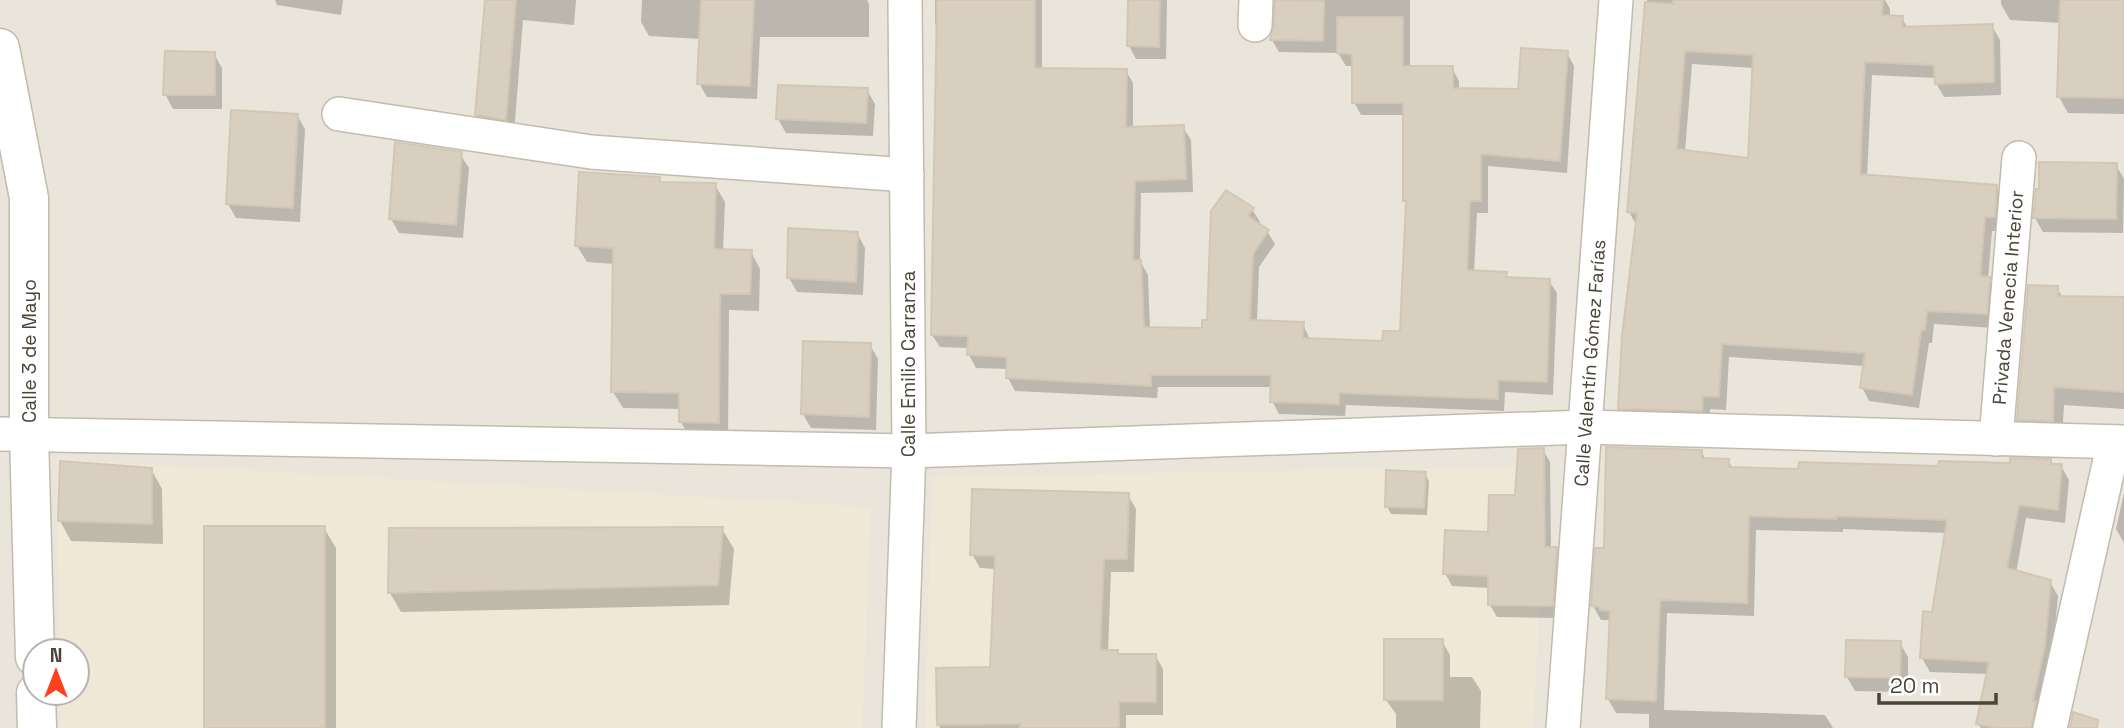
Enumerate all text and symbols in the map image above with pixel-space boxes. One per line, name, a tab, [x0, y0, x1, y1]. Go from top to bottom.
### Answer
street label: Privada Venecia Interior	[1987, 189, 2029, 406]
street label: Calle Valentín Gómez Farías	[1569, 239, 1612, 487]
street label: Calle Emilio Carranza	[896, 271, 921, 457]
street label: Calle 3 de Mayo	[17, 279, 42, 423]
north arrow	[21, 637, 91, 707]
text: N	[50, 643, 62, 668]
scale bar	[1879, 662, 1996, 706]
text: 20 m	[1890, 672, 1940, 699]

